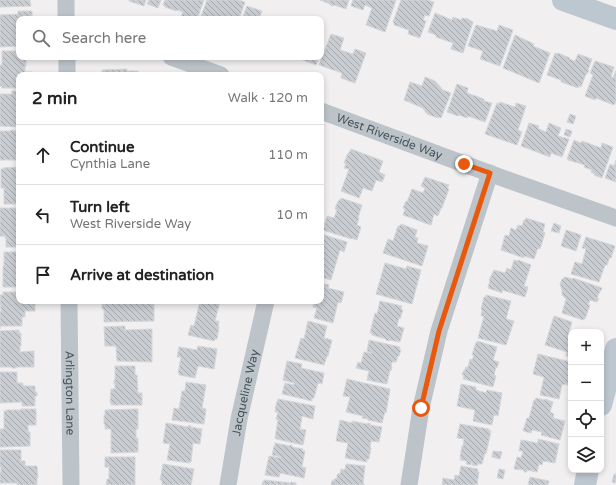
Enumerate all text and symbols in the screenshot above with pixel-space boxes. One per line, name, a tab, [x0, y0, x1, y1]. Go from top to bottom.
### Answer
search box	[16, 16, 324, 60]
icon: search	[30, 27, 52, 49]
text: Search here	[62, 29, 146, 47]
text: 2 min	[32, 88, 77, 109]
text: Walk · 120 m	[228, 90, 308, 106]
street label: West Riverside Way	[334, 110, 445, 163]
text: Continue	[70, 138, 134, 156]
icon: ahead	[32, 144, 54, 166]
text: 110 m	[268, 147, 308, 163]
route end	[455, 155, 473, 173]
text: Cynthia Lane	[70, 156, 150, 172]
text: Turn left	[70, 198, 130, 216]
icon: left	[32, 204, 54, 226]
text: 10 m	[276, 207, 308, 223]
text: West Riverside Way	[70, 216, 191, 232]
icon: arrive	[32, 264, 54, 286]
text: Arrive at destination	[70, 266, 214, 284]
map controls	[568, 329, 604, 473]
button: +	[568, 329, 604, 365]
street label: Jacqueline Way	[229, 347, 262, 437]
street label: Arlington Lane	[63, 351, 77, 435]
button: −	[568, 365, 604, 401]
route start	[412, 399, 430, 417]
button: locate	[568, 401, 604, 437]
button: layers	[568, 437, 604, 473]

